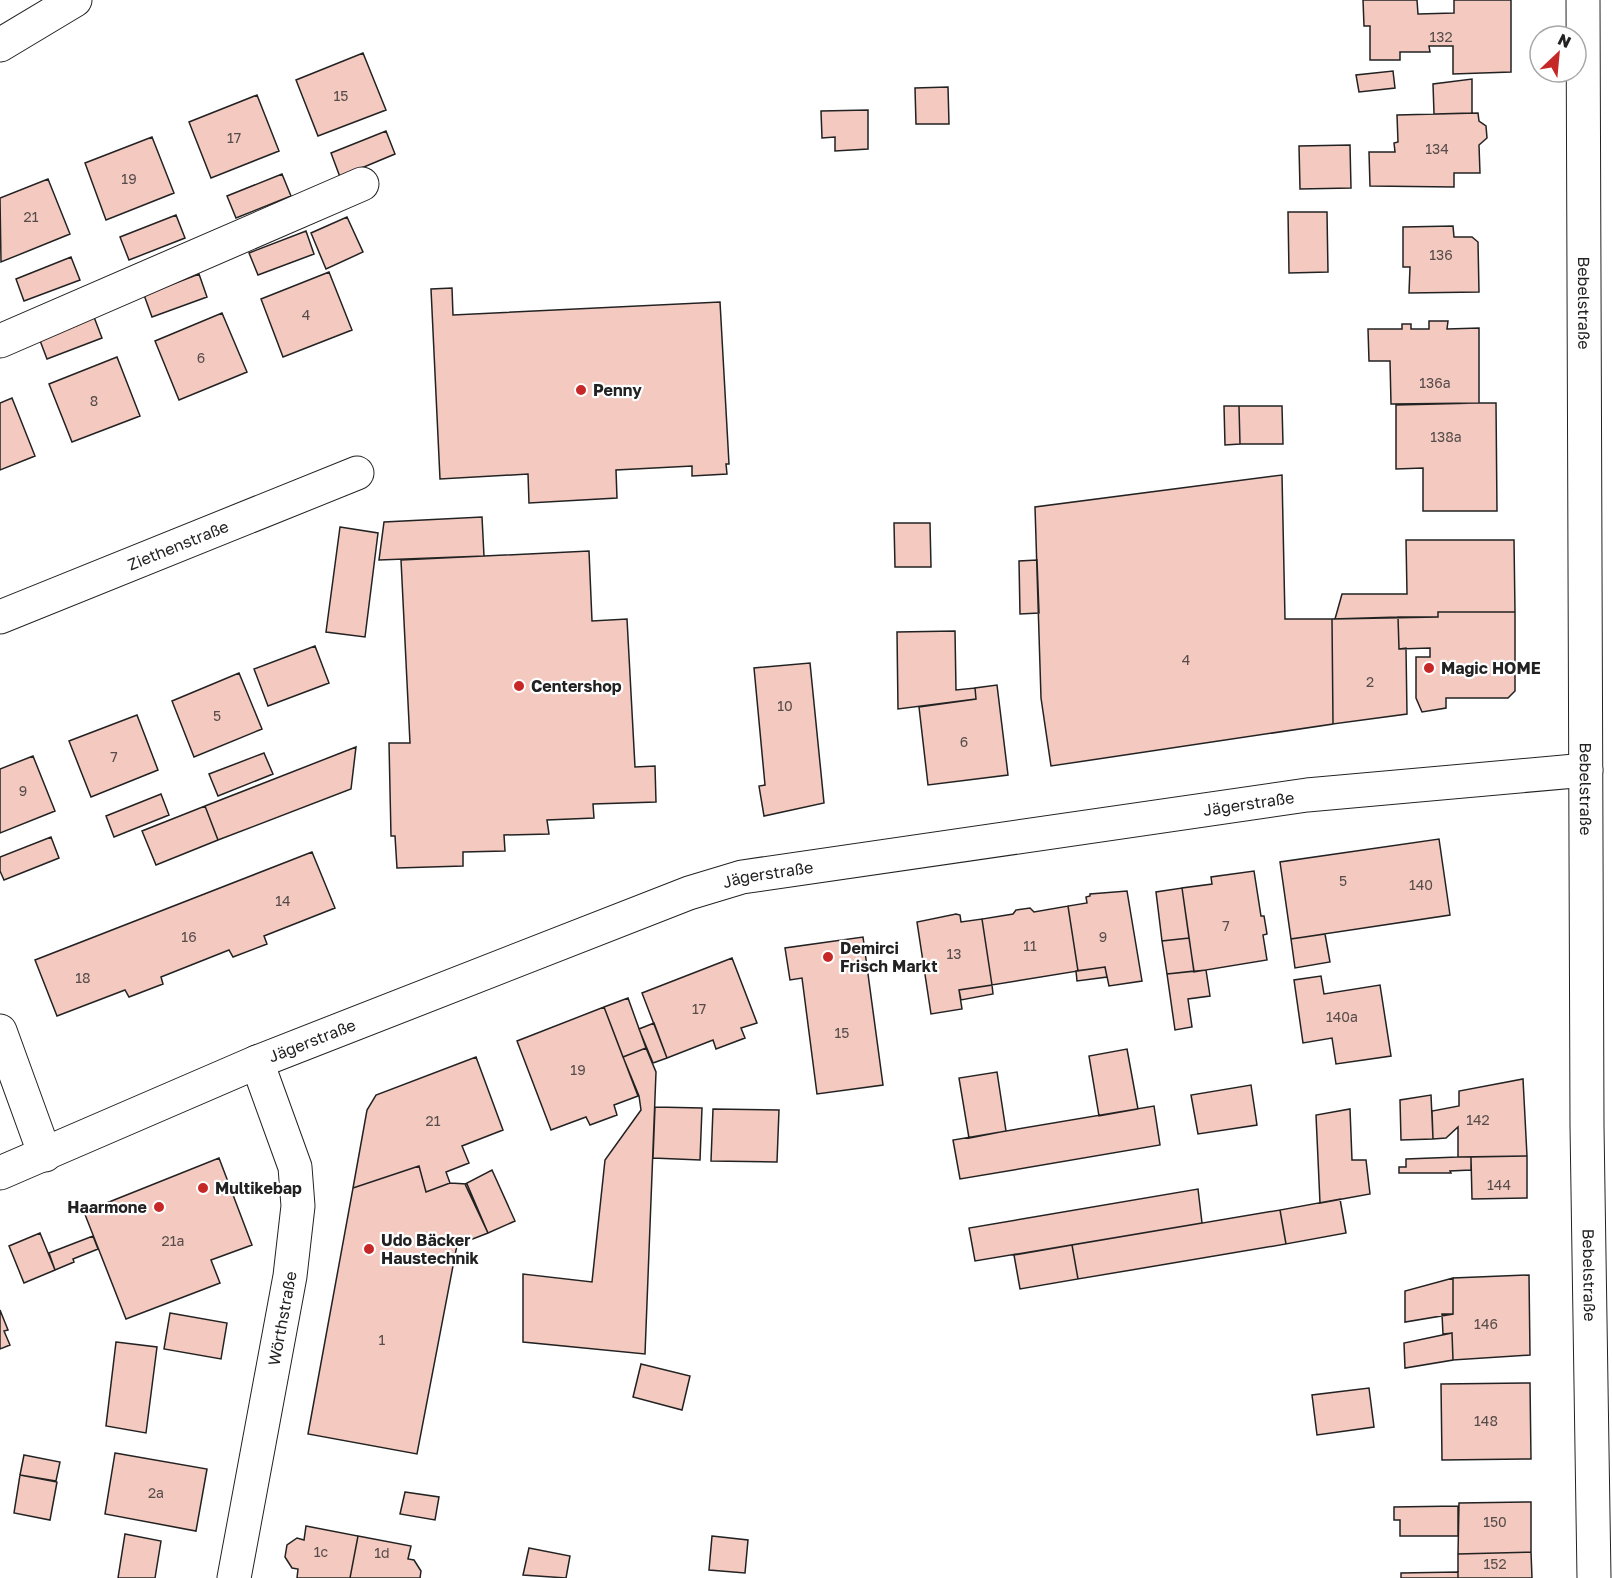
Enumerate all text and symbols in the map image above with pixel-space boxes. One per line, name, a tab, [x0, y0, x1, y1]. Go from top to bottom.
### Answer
north arrow	[1528, 24, 1588, 84]
house number: 132	[1429, 28, 1453, 45]
text: N	[1555, 29, 1574, 52]
house number: 15	[334, 87, 348, 104]
house number: 17	[227, 129, 241, 146]
house number: 134	[1425, 140, 1449, 157]
house number: 19	[121, 170, 137, 187]
house number: 21	[24, 208, 39, 225]
house number: 136	[1429, 246, 1453, 263]
street label: Bebelstraße	[1574, 257, 1594, 349]
house number: 4	[302, 306, 310, 323]
house number: 6	[197, 349, 205, 366]
house number: 136a	[1419, 374, 1451, 391]
place label: Penny	[593, 380, 642, 400]
marker: Penny	[574, 383, 588, 397]
house number: 8	[90, 392, 98, 409]
house number: 138a	[1430, 428, 1462, 445]
street label: Ziethenstraße	[125, 516, 231, 574]
house number: 4	[1182, 651, 1190, 668]
place label: Magic HOME	[1441, 658, 1541, 678]
marker: Magic HOME	[1422, 661, 1436, 675]
house number: 2	[1366, 673, 1374, 690]
place label: Centershop	[531, 676, 622, 696]
marker: Centershop	[512, 679, 526, 693]
house number: 10	[777, 697, 793, 714]
house number: 5	[213, 707, 221, 724]
house number: 6	[960, 733, 968, 750]
street label: Bebelstraße	[1576, 743, 1596, 835]
house number: 7	[110, 748, 118, 765]
house number: 9	[19, 782, 27, 799]
street label: Jägerstraße	[1202, 787, 1295, 820]
street label: Jägerstraße	[720, 857, 814, 892]
house number: 5	[1339, 872, 1347, 889]
house number: 140	[1409, 876, 1433, 893]
house number: 14	[275, 892, 291, 909]
house number: 7	[1222, 917, 1230, 934]
house number: 16	[181, 928, 197, 945]
house number: 9	[1099, 928, 1107, 945]
house number: 11	[1023, 937, 1037, 954]
place label: Demirci Frisch Markt	[840, 938, 938, 976]
house number: 13	[947, 945, 961, 962]
marker: Demirci Frisch Markt	[821, 950, 835, 964]
house number: 18	[75, 969, 91, 986]
house number: 17	[692, 1000, 706, 1017]
house number: 140a	[1326, 1008, 1358, 1025]
street label: Jägerstraße	[266, 1014, 358, 1067]
house number: 15	[835, 1024, 849, 1041]
house number: 19	[570, 1061, 586, 1078]
house number: 142	[1466, 1111, 1490, 1128]
house number: 21	[426, 1112, 441, 1129]
house number: 144	[1487, 1176, 1511, 1193]
place label: Multikebap	[215, 1178, 302, 1198]
marker: Multikebap	[196, 1181, 210, 1195]
place label: Haarmone	[67, 1197, 147, 1217]
marker: Haarmone	[152, 1200, 166, 1214]
street label: Bebelstraße	[1579, 1228, 1600, 1322]
place label: Udo Bäcker Haustechnik	[381, 1230, 480, 1268]
house number: 21a	[162, 1232, 184, 1249]
marker: Udo Bäcker Haustechnik	[362, 1242, 376, 1256]
street label: Wörthstraße	[264, 1270, 300, 1367]
house number: 146	[1474, 1315, 1498, 1332]
house number: 1	[379, 1331, 386, 1348]
house number: 148	[1474, 1412, 1498, 1429]
house number: 2a	[148, 1484, 164, 1501]
house number: 150	[1483, 1513, 1507, 1530]
house number: 1c	[314, 1543, 329, 1560]
house number: 1d	[374, 1544, 390, 1561]
house number: 152	[1483, 1555, 1507, 1572]

